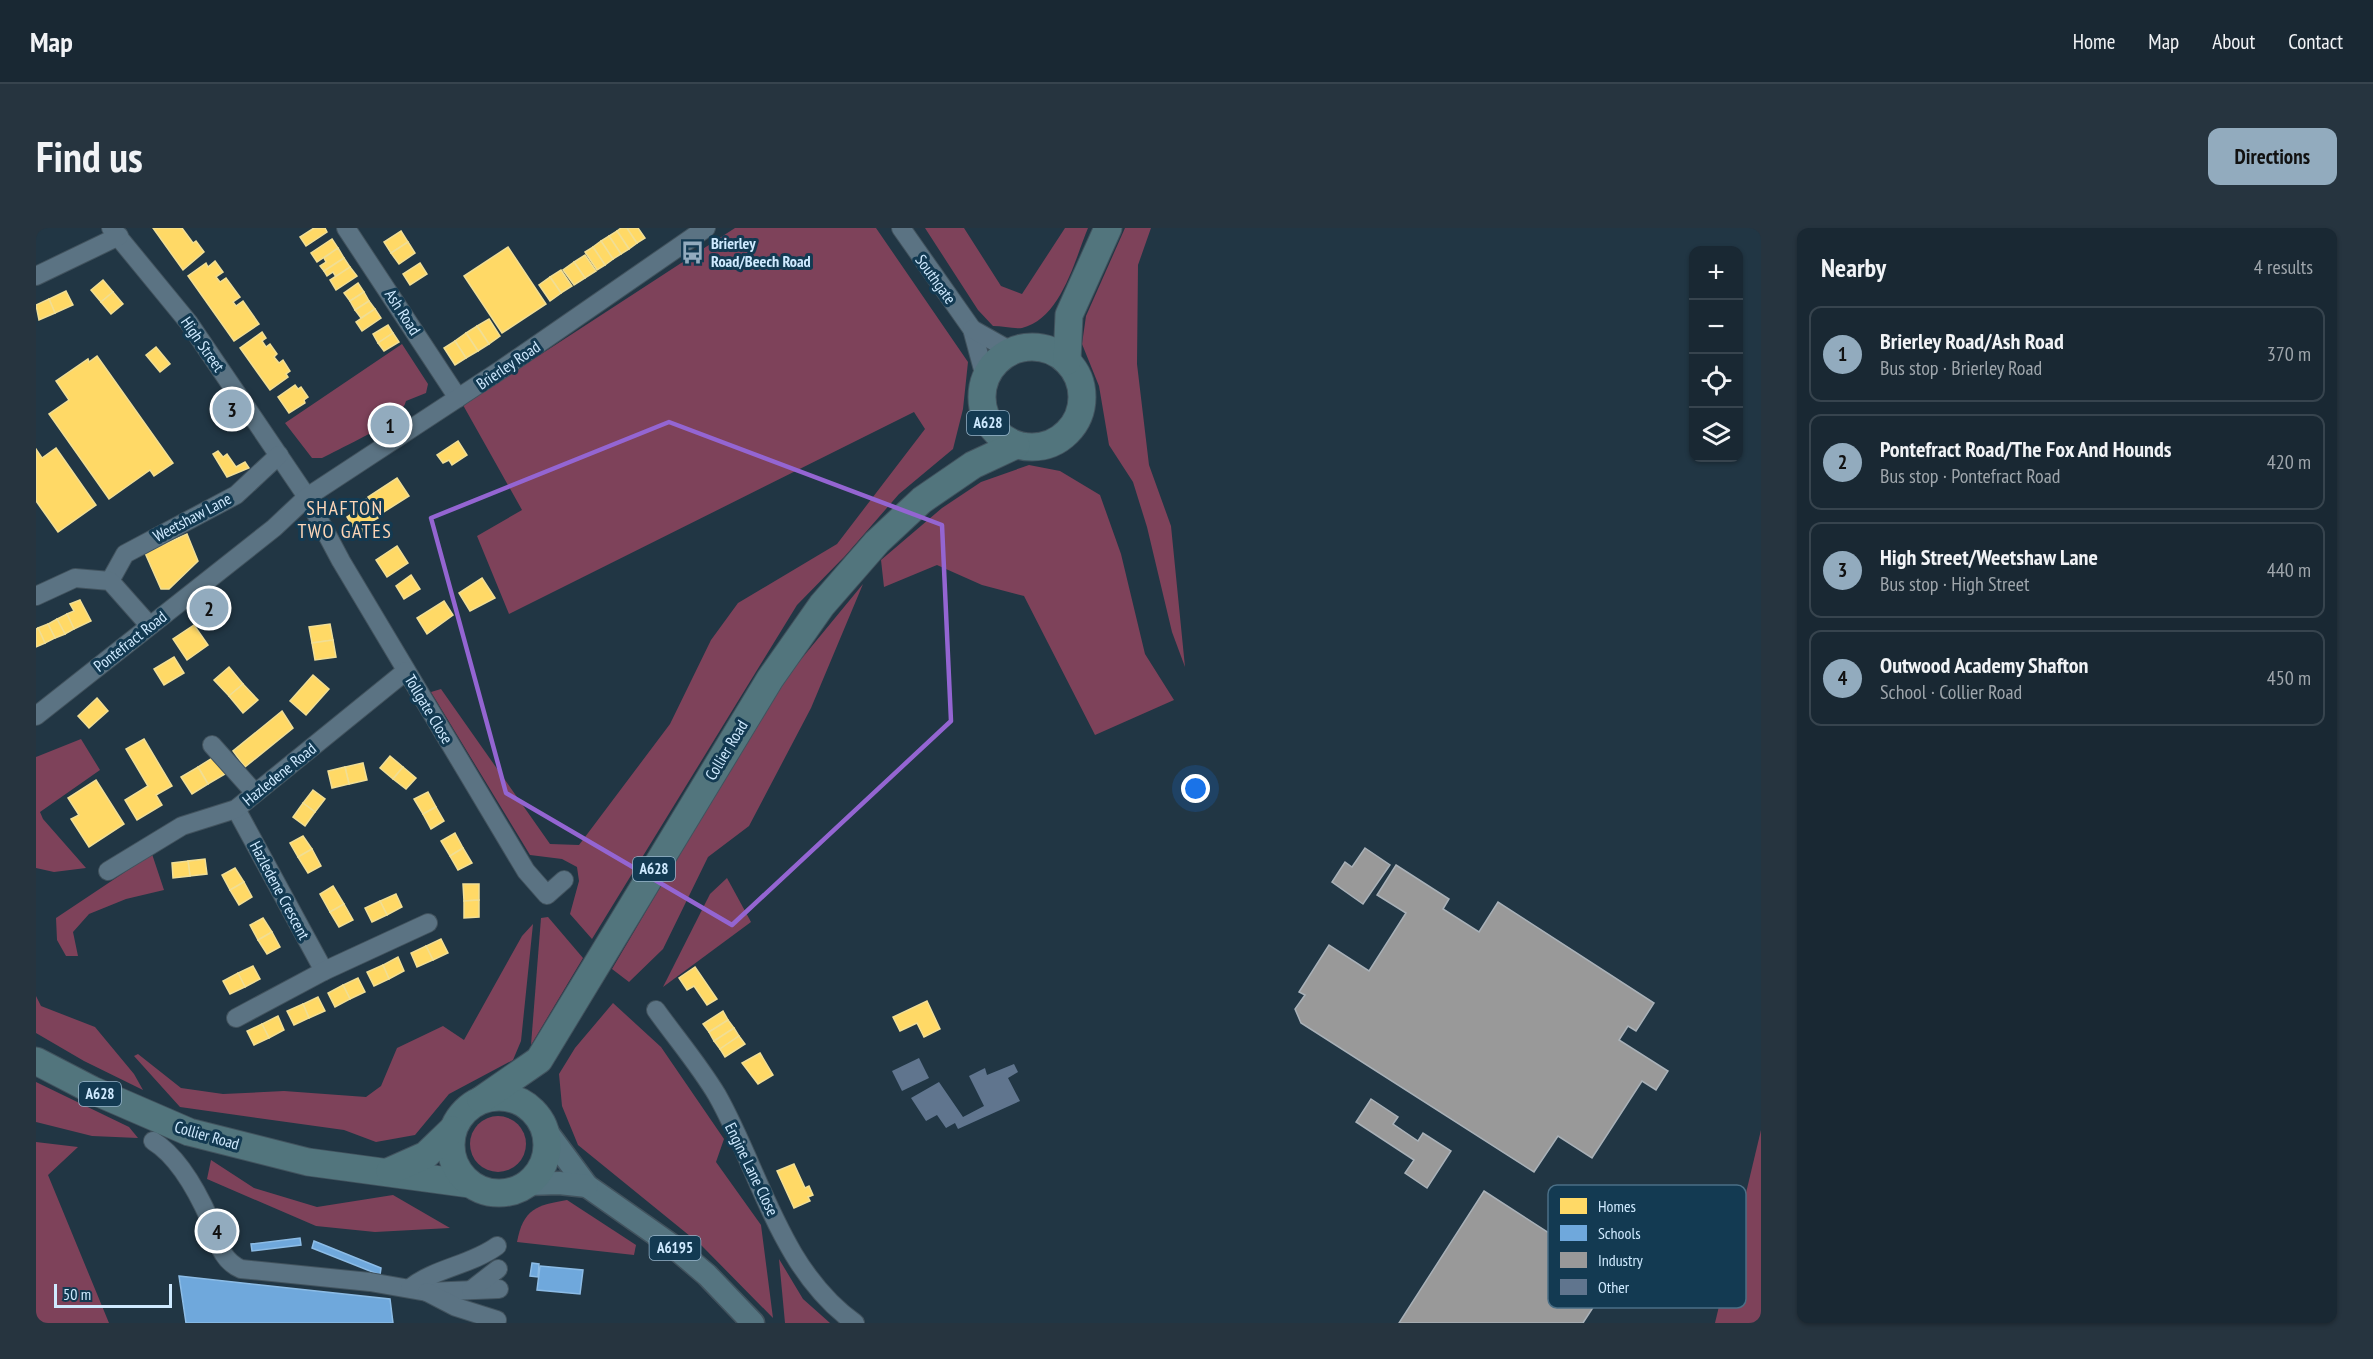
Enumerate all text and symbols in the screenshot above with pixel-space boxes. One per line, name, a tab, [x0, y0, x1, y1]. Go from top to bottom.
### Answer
text: Map	[30, 23, 73, 60]
text: Home	[2073, 28, 2115, 55]
text: Map	[2148, 28, 2179, 55]
text: About	[2212, 28, 2255, 55]
text: Contact	[2288, 28, 2343, 55]
button: Directions	[2208, 128, 2337, 185]
text: Find us	[36, 129, 143, 184]
place label: Brierley Road/Beech Road	[711, 233, 811, 271]
bus stop icon: Brierley Road/Beech Road	[680, 239, 706, 265]
map controls	[1689, 246, 1743, 462]
button: +	[1689, 246, 1743, 300]
street label: Southgate	[911, 250, 961, 308]
text: Nearby	[1821, 251, 1886, 284]
text: 4 results	[2254, 254, 2313, 280]
street label: Ash Road	[381, 285, 425, 339]
button: −	[1689, 300, 1743, 354]
street label: High Street	[177, 313, 229, 376]
text: Brierley Road/Ash Road	[1880, 327, 2064, 355]
street label: Brierley Road	[472, 336, 544, 394]
text: 1	[1838, 341, 1847, 367]
text: 370 m	[2267, 341, 2311, 367]
button: locate	[1689, 354, 1743, 408]
text: Bus stop · Brierley Road	[1880, 355, 2042, 381]
pin: 3	[212, 386, 252, 432]
pin: 1	[370, 402, 410, 448]
button: layers	[1689, 408, 1743, 462]
road number: A628	[967, 411, 1009, 435]
text: Pontefract Road/The Fox And Hounds	[1880, 435, 2171, 463]
text: 2	[1838, 449, 1847, 475]
text: 420 m	[2267, 449, 2311, 475]
text: Bus stop · Pontefract Road	[1880, 463, 2060, 489]
street label: Weetshaw Lane	[150, 488, 234, 546]
district label: SHAFTON TWO GATES	[298, 495, 392, 544]
text: High Street/Weetshaw Lane	[1880, 543, 2098, 571]
text: 3	[1838, 557, 1847, 583]
text: 440 m	[2267, 557, 2311, 583]
text: Bus stop · High Street	[1880, 571, 2029, 597]
pin: 2	[190, 586, 228, 631]
street label: Pontefract Road	[89, 606, 171, 676]
text: Outwood Academy Shafton	[1880, 651, 2089, 679]
text: 4	[1838, 665, 1847, 691]
text: 450 m	[2267, 665, 2311, 691]
street label: Tollgate Close	[400, 671, 458, 747]
text: School · Collier Road	[1880, 679, 2022, 705]
street label: Collier Road	[700, 716, 752, 784]
street label: Hazledene Road	[238, 738, 320, 810]
your location	[1181, 774, 1210, 803]
street label: Hazledene Crescent	[246, 837, 315, 943]
road number: A628	[633, 857, 675, 881]
road number: A628	[79, 1082, 121, 1106]
street label: Collier Road	[172, 1116, 242, 1154]
street label: Engine Lane Close	[721, 1119, 783, 1219]
legend	[1548, 1185, 1746, 1308]
text: Homes	[1598, 1196, 1636, 1216]
pin: 4	[198, 1208, 237, 1254]
text: Schools	[1598, 1223, 1641, 1243]
road number: A6195	[650, 1236, 700, 1260]
text: Industry	[1598, 1250, 1643, 1270]
text: Other	[1598, 1277, 1630, 1297]
scale bar	[54, 1281, 172, 1308]
text: 50 m	[63, 1284, 91, 1304]

